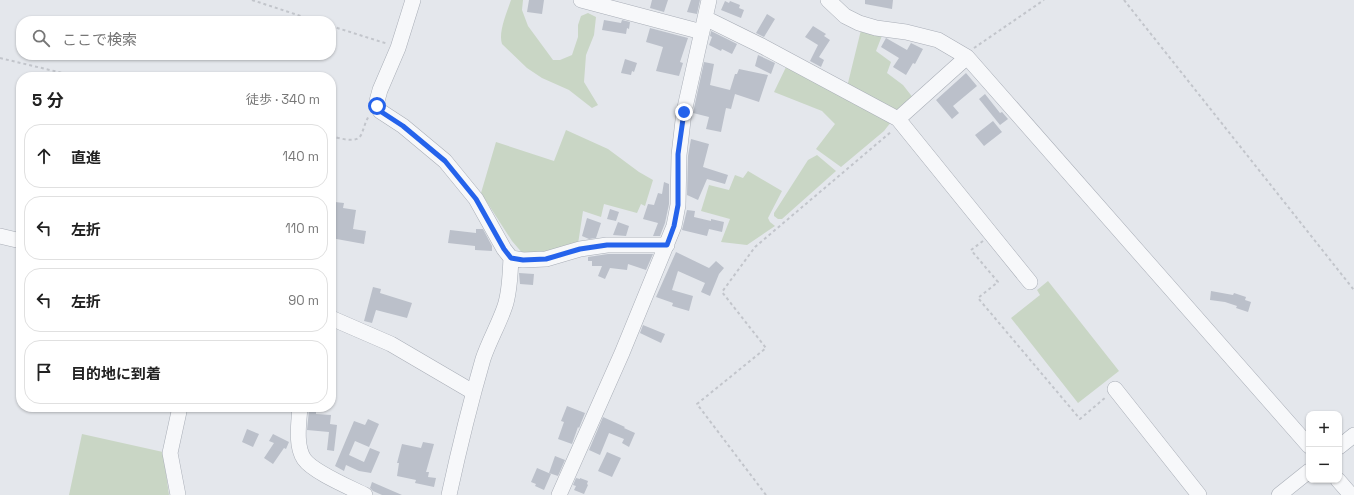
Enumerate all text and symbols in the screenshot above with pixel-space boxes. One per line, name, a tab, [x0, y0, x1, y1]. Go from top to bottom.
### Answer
search box	[16, 16, 336, 60]
icon: search	[30, 27, 52, 49]
text: ここで検索	[62, 30, 137, 49]
text: 5 分	[32, 89, 64, 111]
text: 徒歩 · 340 m	[246, 91, 320, 108]
route start	[368, 97, 386, 115]
route end	[675, 103, 693, 121]
icon: ahead	[33, 145, 55, 167]
text: 直進	[71, 148, 101, 167]
text: 140 m	[283, 148, 319, 165]
icon: left	[33, 217, 55, 239]
text: 左折	[71, 220, 101, 239]
text: 110 m	[285, 220, 319, 237]
icon: left	[33, 289, 55, 311]
text: 左折	[71, 292, 101, 311]
text: 90 m	[288, 292, 319, 309]
icon: arrive	[33, 361, 55, 383]
text: 目的地に到着	[71, 364, 161, 383]
map controls	[1306, 411, 1342, 483]
button: +	[1306, 411, 1342, 447]
button: −	[1306, 447, 1342, 483]

